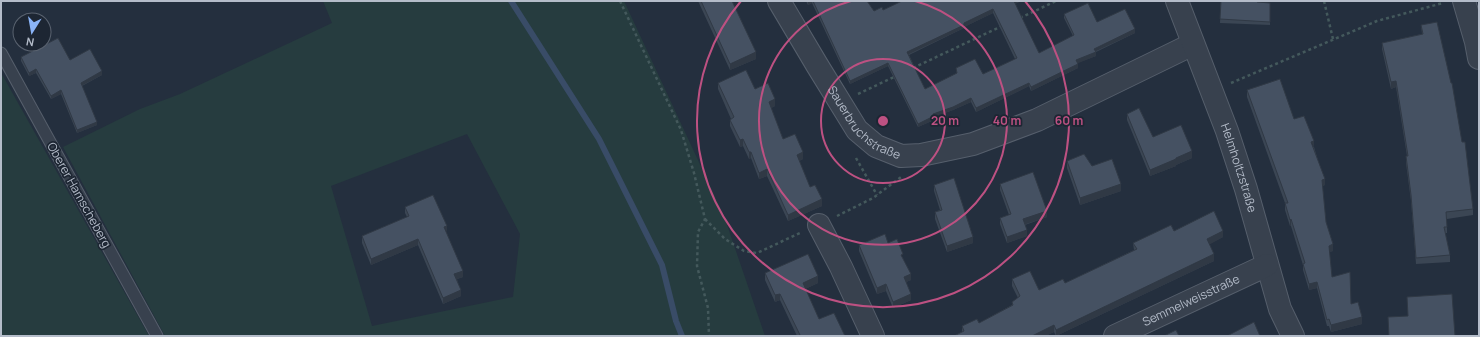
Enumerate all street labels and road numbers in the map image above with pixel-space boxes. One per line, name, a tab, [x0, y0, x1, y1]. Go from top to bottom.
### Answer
street label: Sauerbruchstraße	[824, 82, 903, 163]
street label: Helmholtzstraße	[1217, 121, 1261, 214]
street label: Oberer Hamscheberg	[43, 139, 116, 251]
street label: Semmelweisstraße	[1139, 270, 1242, 330]

